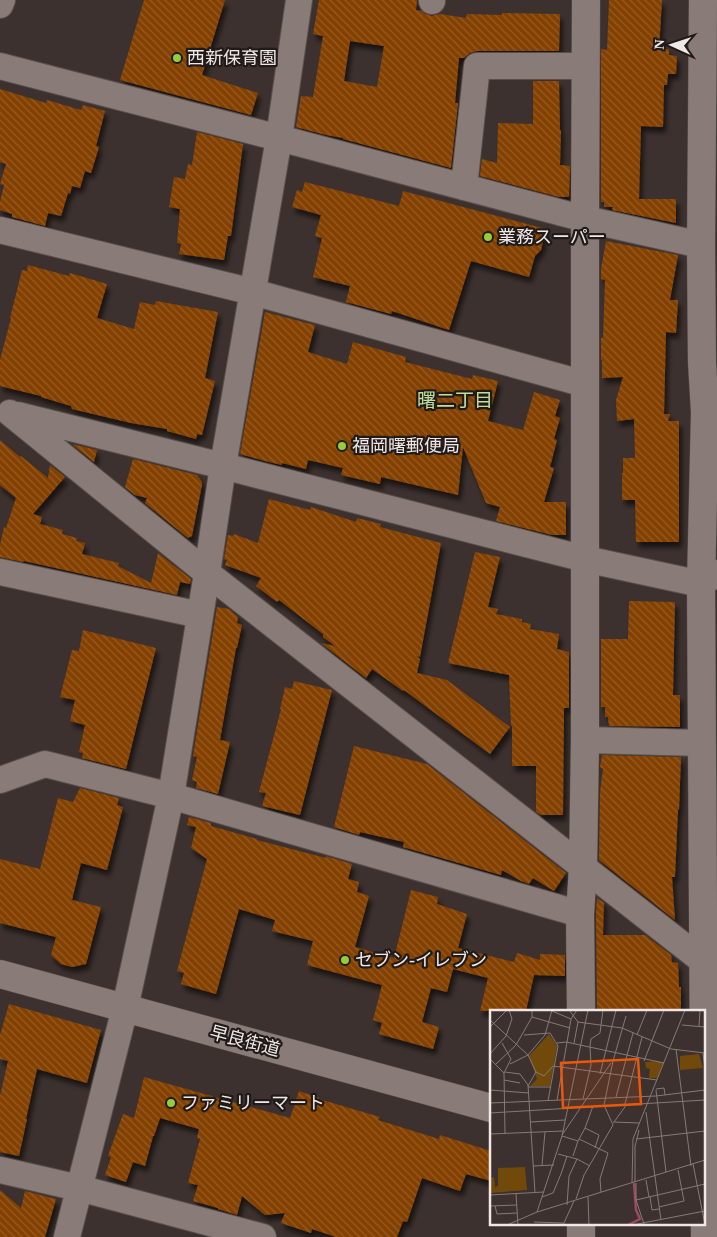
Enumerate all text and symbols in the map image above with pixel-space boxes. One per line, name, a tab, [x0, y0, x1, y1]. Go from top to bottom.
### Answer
north arrow	[647, 20, 697, 70]
text: N	[652, 39, 667, 50]
place label: 西新保育園	[187, 48, 277, 68]
marker: 西新保育園	[171, 52, 183, 64]
place label: 業務スーパー	[498, 227, 606, 247]
marker: 業務スーパー	[482, 231, 494, 243]
district label: 曙二丁目	[417, 390, 493, 411]
place label: 福岡曙郵便局	[352, 436, 460, 456]
marker: 福岡曙郵便局	[336, 440, 348, 452]
place label: セブン-イレブン	[355, 950, 487, 970]
marker: セブン-イレブン	[339, 954, 351, 966]
inset map	[490, 1010, 704, 1224]
street label: 早良街道	[208, 1022, 282, 1060]
place label: ファミリーマート	[181, 1093, 325, 1113]
marker: ファミリーマート	[165, 1097, 177, 1109]

